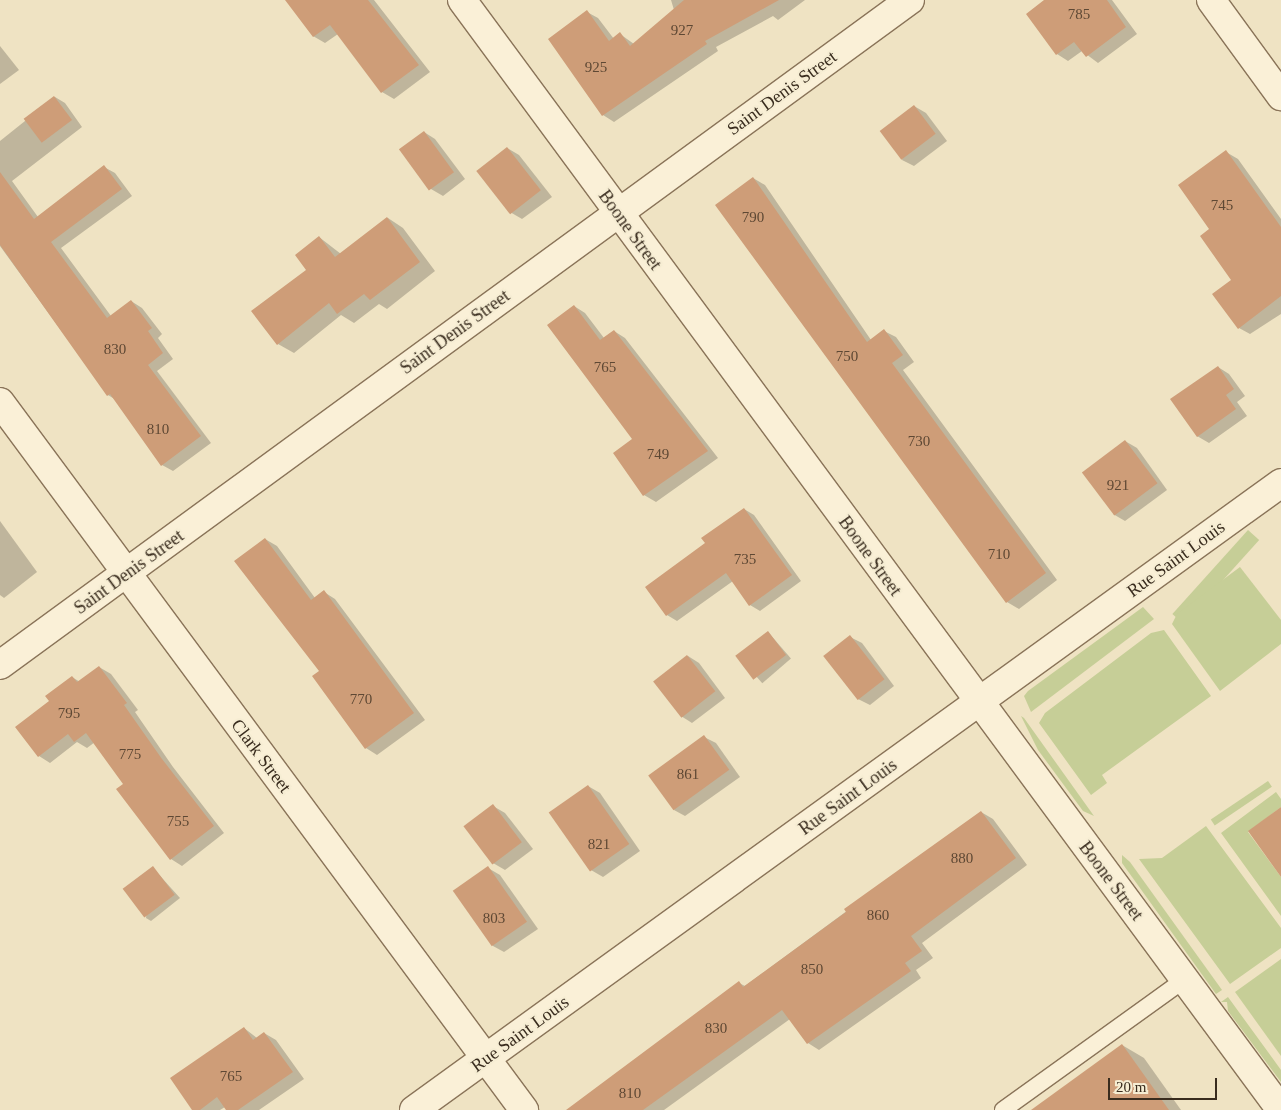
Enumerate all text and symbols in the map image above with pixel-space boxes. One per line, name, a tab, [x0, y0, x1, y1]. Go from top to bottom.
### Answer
house number: 785	[1068, 6, 1090, 24]
house number: 927	[671, 22, 693, 40]
street label: Saint Denis Street	[723, 46, 841, 140]
house number: 925	[585, 59, 607, 77]
street label: Boone Street	[594, 186, 666, 274]
house number: 745	[1211, 197, 1233, 215]
house number: 790	[742, 209, 764, 227]
street label: Saint Denis Street	[396, 285, 514, 379]
house number: 830	[104, 341, 126, 359]
house number: 750	[836, 348, 858, 366]
house number: 765	[594, 359, 616, 377]
house number: 810	[147, 421, 169, 439]
house number: 730	[908, 433, 930, 451]
house number: 749	[647, 446, 669, 464]
house number: 921	[1107, 477, 1129, 495]
street label: Boone Street	[834, 512, 906, 600]
street label: Rue Saint Louis	[1123, 516, 1229, 602]
street label: Saint Denis Street	[70, 525, 188, 619]
house number: 710	[988, 546, 1010, 564]
house number: 735	[734, 551, 756, 569]
house number: 770	[350, 691, 372, 709]
house number: 795	[58, 705, 80, 723]
street label: Clark Street	[226, 715, 296, 797]
house number: 775	[119, 746, 141, 764]
street label: Rue Saint Louis	[795, 754, 901, 840]
house number: 861	[677, 766, 699, 784]
house number: 755	[167, 813, 189, 831]
house number: 821	[588, 836, 610, 854]
street label: Boone Street	[1074, 837, 1148, 925]
house number: 880	[951, 850, 973, 868]
house number: 860	[867, 907, 889, 925]
house number: 803	[483, 910, 505, 928]
house number: 850	[801, 961, 823, 979]
street label: Rue Saint Louis	[467, 991, 573, 1077]
house number: 830	[705, 1020, 727, 1038]
house number: 765	[220, 1068, 242, 1086]
scale bar	[1111, 1068, 1220, 1100]
text: 20 m	[1116, 1079, 1146, 1095]
house number: 810	[619, 1085, 641, 1103]

